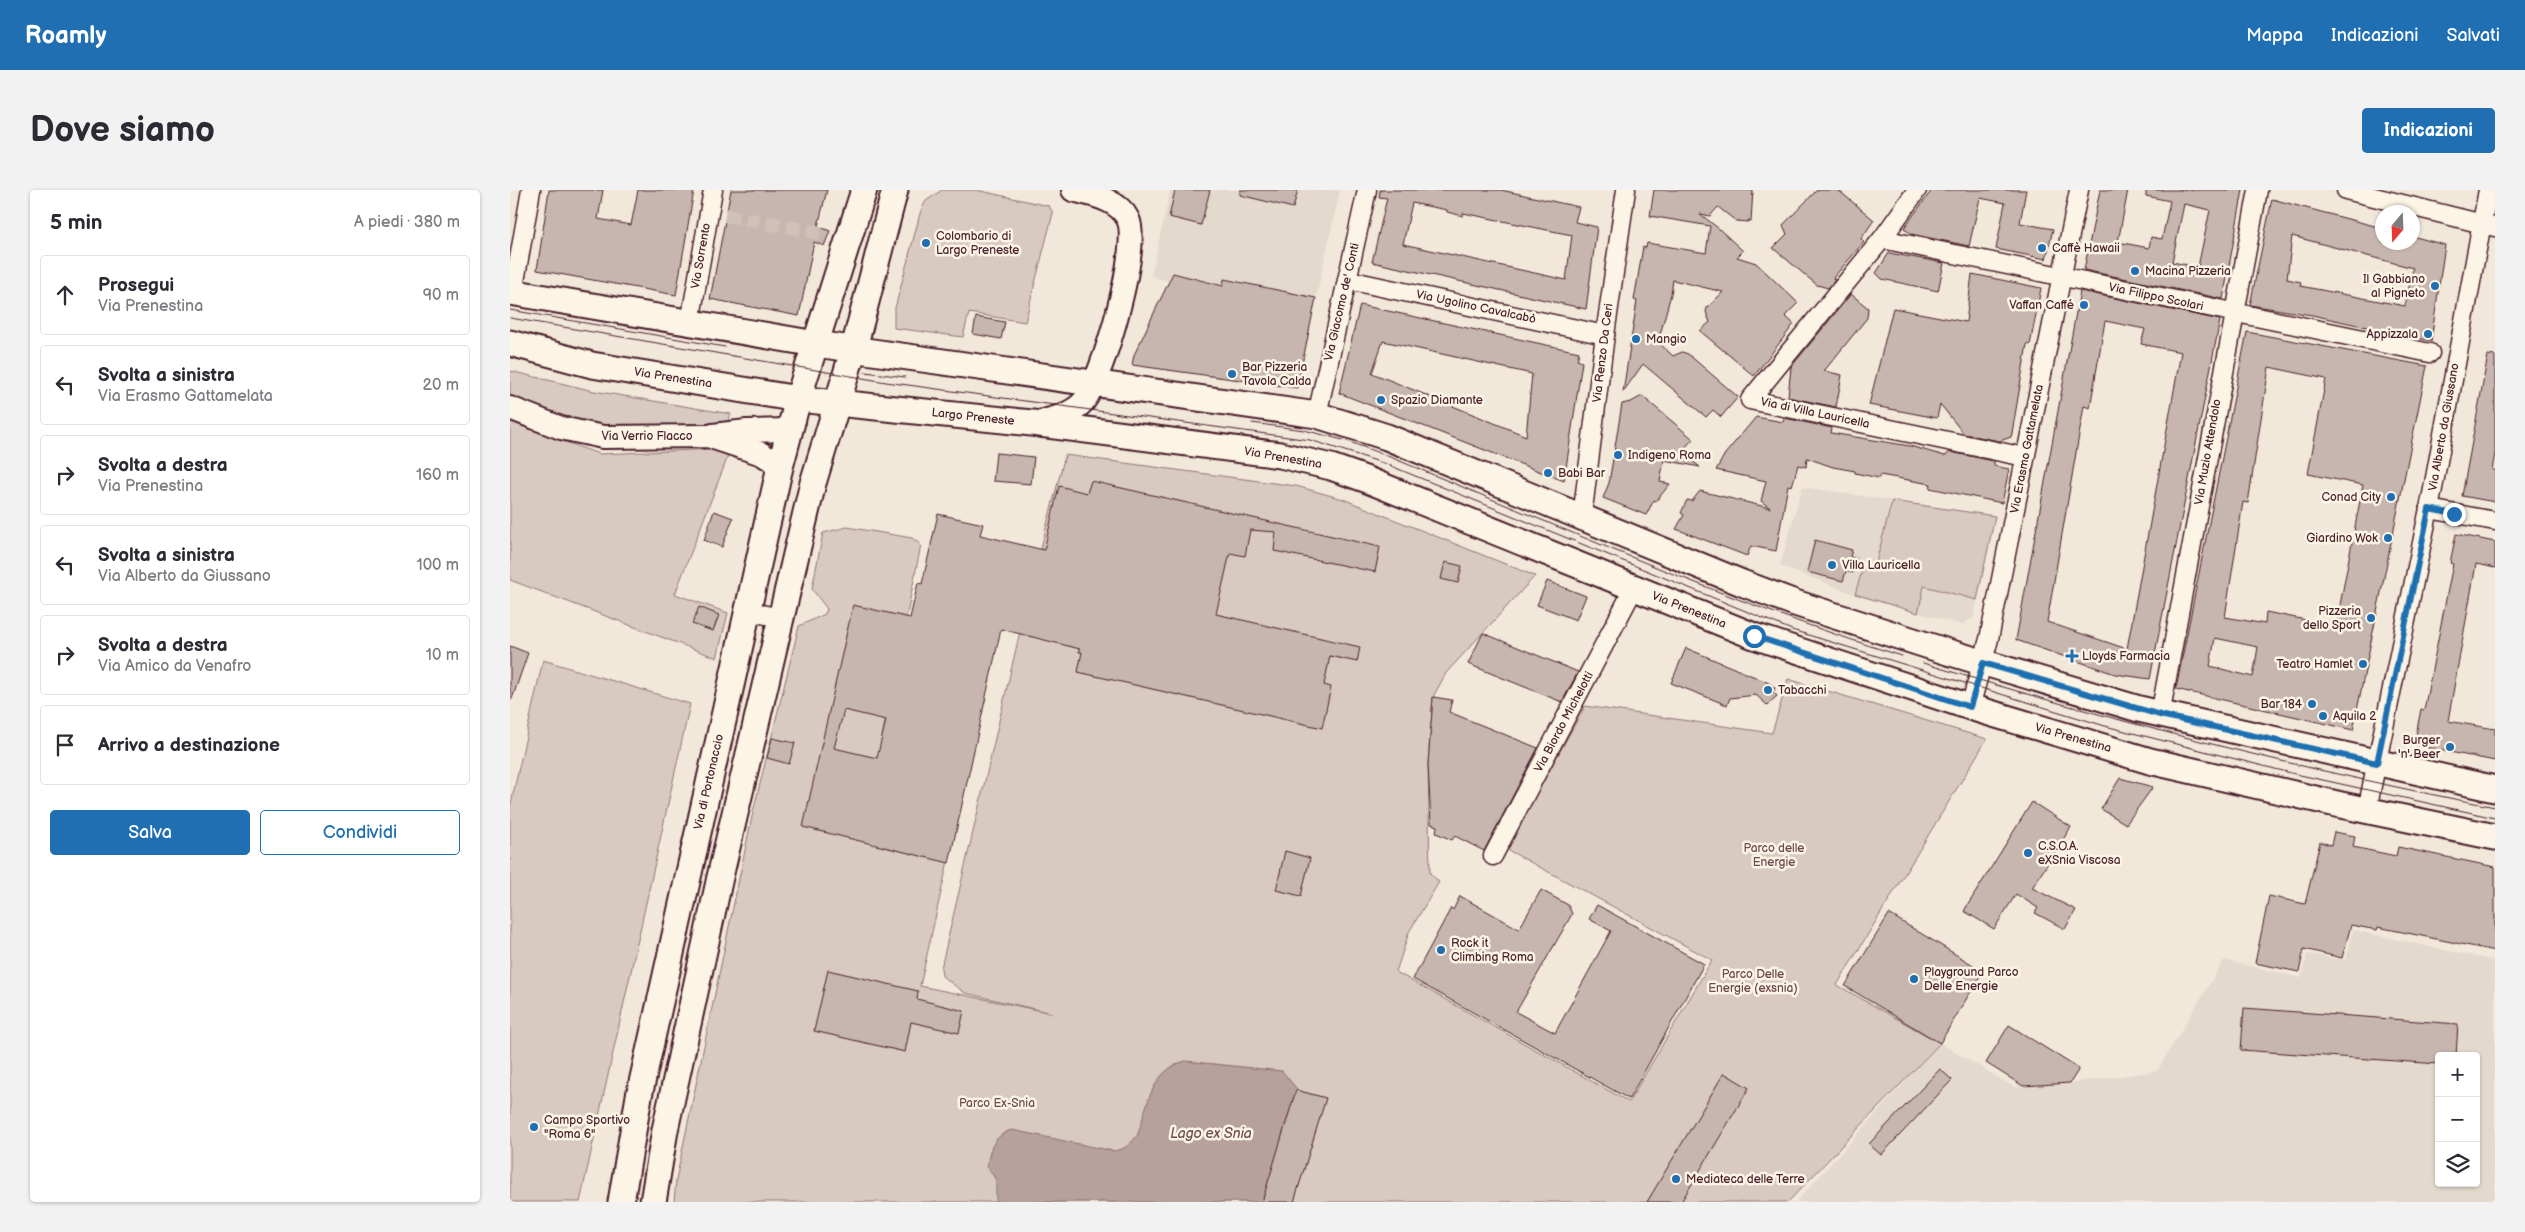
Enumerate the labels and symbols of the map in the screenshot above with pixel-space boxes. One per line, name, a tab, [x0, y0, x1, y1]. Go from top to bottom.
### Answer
north arrow	[2375, 205, 2420, 250]
street label: Via Sorrento	[688, 222, 714, 290]
place label: Colombario di Largo Preneste	[936, 229, 1019, 258]
marker: Colombario di Largo Preneste	[920, 237, 932, 249]
street label: Via Giacomo de' Conti	[1321, 241, 1363, 362]
place label: Caffè Hawaii	[2052, 241, 2120, 256]
marker: Caffè Hawaii	[2036, 242, 2048, 254]
place label: Macina Pizzeria	[2145, 264, 2231, 279]
marker: Macina Pizzeria	[2129, 265, 2141, 277]
place label: Il Gabbiano al Pigneto	[2363, 272, 2425, 301]
street label: Via Filippo Scolari	[2107, 280, 2205, 314]
marker: Il Gabbiano al Pigneto	[2429, 280, 2441, 292]
street label: Via Ugolino Cavalcabò	[1415, 287, 1538, 327]
place label: Vaffan Caffé	[2009, 298, 2074, 313]
marker: Vaffan Caffé	[2078, 299, 2090, 311]
street label: Via Renzo Da Ceri	[1589, 302, 1617, 403]
place label: Appizzala	[2366, 327, 2418, 342]
marker: Appizzala	[2422, 328, 2434, 340]
place label: Mangio	[1646, 332, 1687, 347]
marker: Mangio	[1630, 333, 1642, 345]
place label: Bar Pizzeria Tavola Calda	[1242, 360, 1312, 389]
street label: Via Alberto da Giussano	[2425, 362, 2463, 492]
street label: Via Prenestina	[633, 364, 713, 392]
marker: Bar Pizzeria Tavola Calda	[1226, 368, 1238, 380]
street label: Via Erasmo Gattamelata	[2007, 383, 2047, 515]
place label: Spazio Diamante	[1391, 393, 1483, 408]
marker: Spazio Diamante	[1375, 394, 1387, 406]
street label: Via di Villa Lauricella	[1759, 394, 1871, 432]
street label: Via Muzio Attendolo	[2191, 398, 2225, 506]
street label: Largo Preneste	[931, 405, 1015, 429]
street label: Via Verrio Flacco	[601, 429, 693, 444]
street label: Via Prenestina	[1243, 444, 1323, 472]
place label: Indigeno Roma	[1628, 448, 1711, 463]
marker: Indigeno Roma	[1612, 449, 1624, 461]
place label: Babi Bar	[1558, 466, 1606, 481]
marker: Babi Bar	[1542, 467, 1554, 479]
place label: Conad City	[2322, 490, 2382, 505]
marker: Conad City	[2385, 491, 2397, 503]
route end	[2443, 503, 2466, 526]
place label: Giardino Wok	[2306, 531, 2378, 546]
marker: Giardino Wok	[2382, 532, 2394, 544]
place label: Villa Lauricella	[1842, 558, 1920, 573]
marker: Villa Lauricella	[1826, 559, 1838, 571]
street label: Via Prenestina	[1650, 588, 1729, 632]
place label: Pizzeria dello Sport	[2303, 604, 2361, 633]
marker: Pizzeria dello Sport	[2365, 612, 2377, 624]
route start	[1743, 625, 1766, 648]
place label: Lloyds Farmacia	[2082, 649, 2170, 664]
marker: Lloyds Farmacia	[2066, 650, 2078, 662]
place label: Teatro Hamlet	[2276, 657, 2353, 672]
marker: Teatro Hamlet	[2357, 658, 2369, 670]
street label: Via Biordo Michelotti	[1531, 669, 1597, 775]
place label: Tabacchi	[1778, 683, 1827, 698]
marker: Tabacchi	[1762, 684, 1774, 696]
place label: Bar 184	[2260, 697, 2303, 712]
marker: Bar 184	[2306, 698, 2318, 710]
place label: Aquila 2	[2333, 709, 2376, 724]
marker: Aquila 2	[2317, 710, 2329, 722]
street label: Via Prenestina	[2033, 720, 2113, 756]
street label: Via di Portonaccio	[691, 733, 727, 831]
place label: Burger 'n' Beer	[2398, 733, 2441, 762]
marker: Burger 'n' Beer	[2444, 741, 2456, 753]
place label: C.S.O.A. eXSnia Viscosa	[2038, 839, 2121, 868]
park label: Parco delle Energie	[1744, 841, 1804, 870]
marker: C.S.O.A. eXSnia Viscosa	[2022, 847, 2034, 859]
place label: Rock it Climbing Roma	[1451, 936, 1534, 965]
marker: Rock it Climbing Roma	[1435, 944, 1447, 956]
place label: Playground Parco Delle Energie	[1924, 965, 2019, 994]
park label: Parco Delle Energie (exsnia)	[1708, 967, 1798, 996]
marker: Playground Parco Delle Energie	[1908, 973, 1920, 985]
park label: Parco Ex-Snia	[959, 1096, 1035, 1111]
place label: Campo Sportivo "Roma 6"	[544, 1113, 630, 1142]
marker: Campo Sportivo "Roma 6"	[528, 1121, 540, 1133]
water label: Lago ex Snia	[1170, 1125, 1252, 1142]
place label: Mediateca delle Terre	[1686, 1172, 1805, 1187]
marker: Mediateca delle Terre	[1670, 1173, 1682, 1185]

